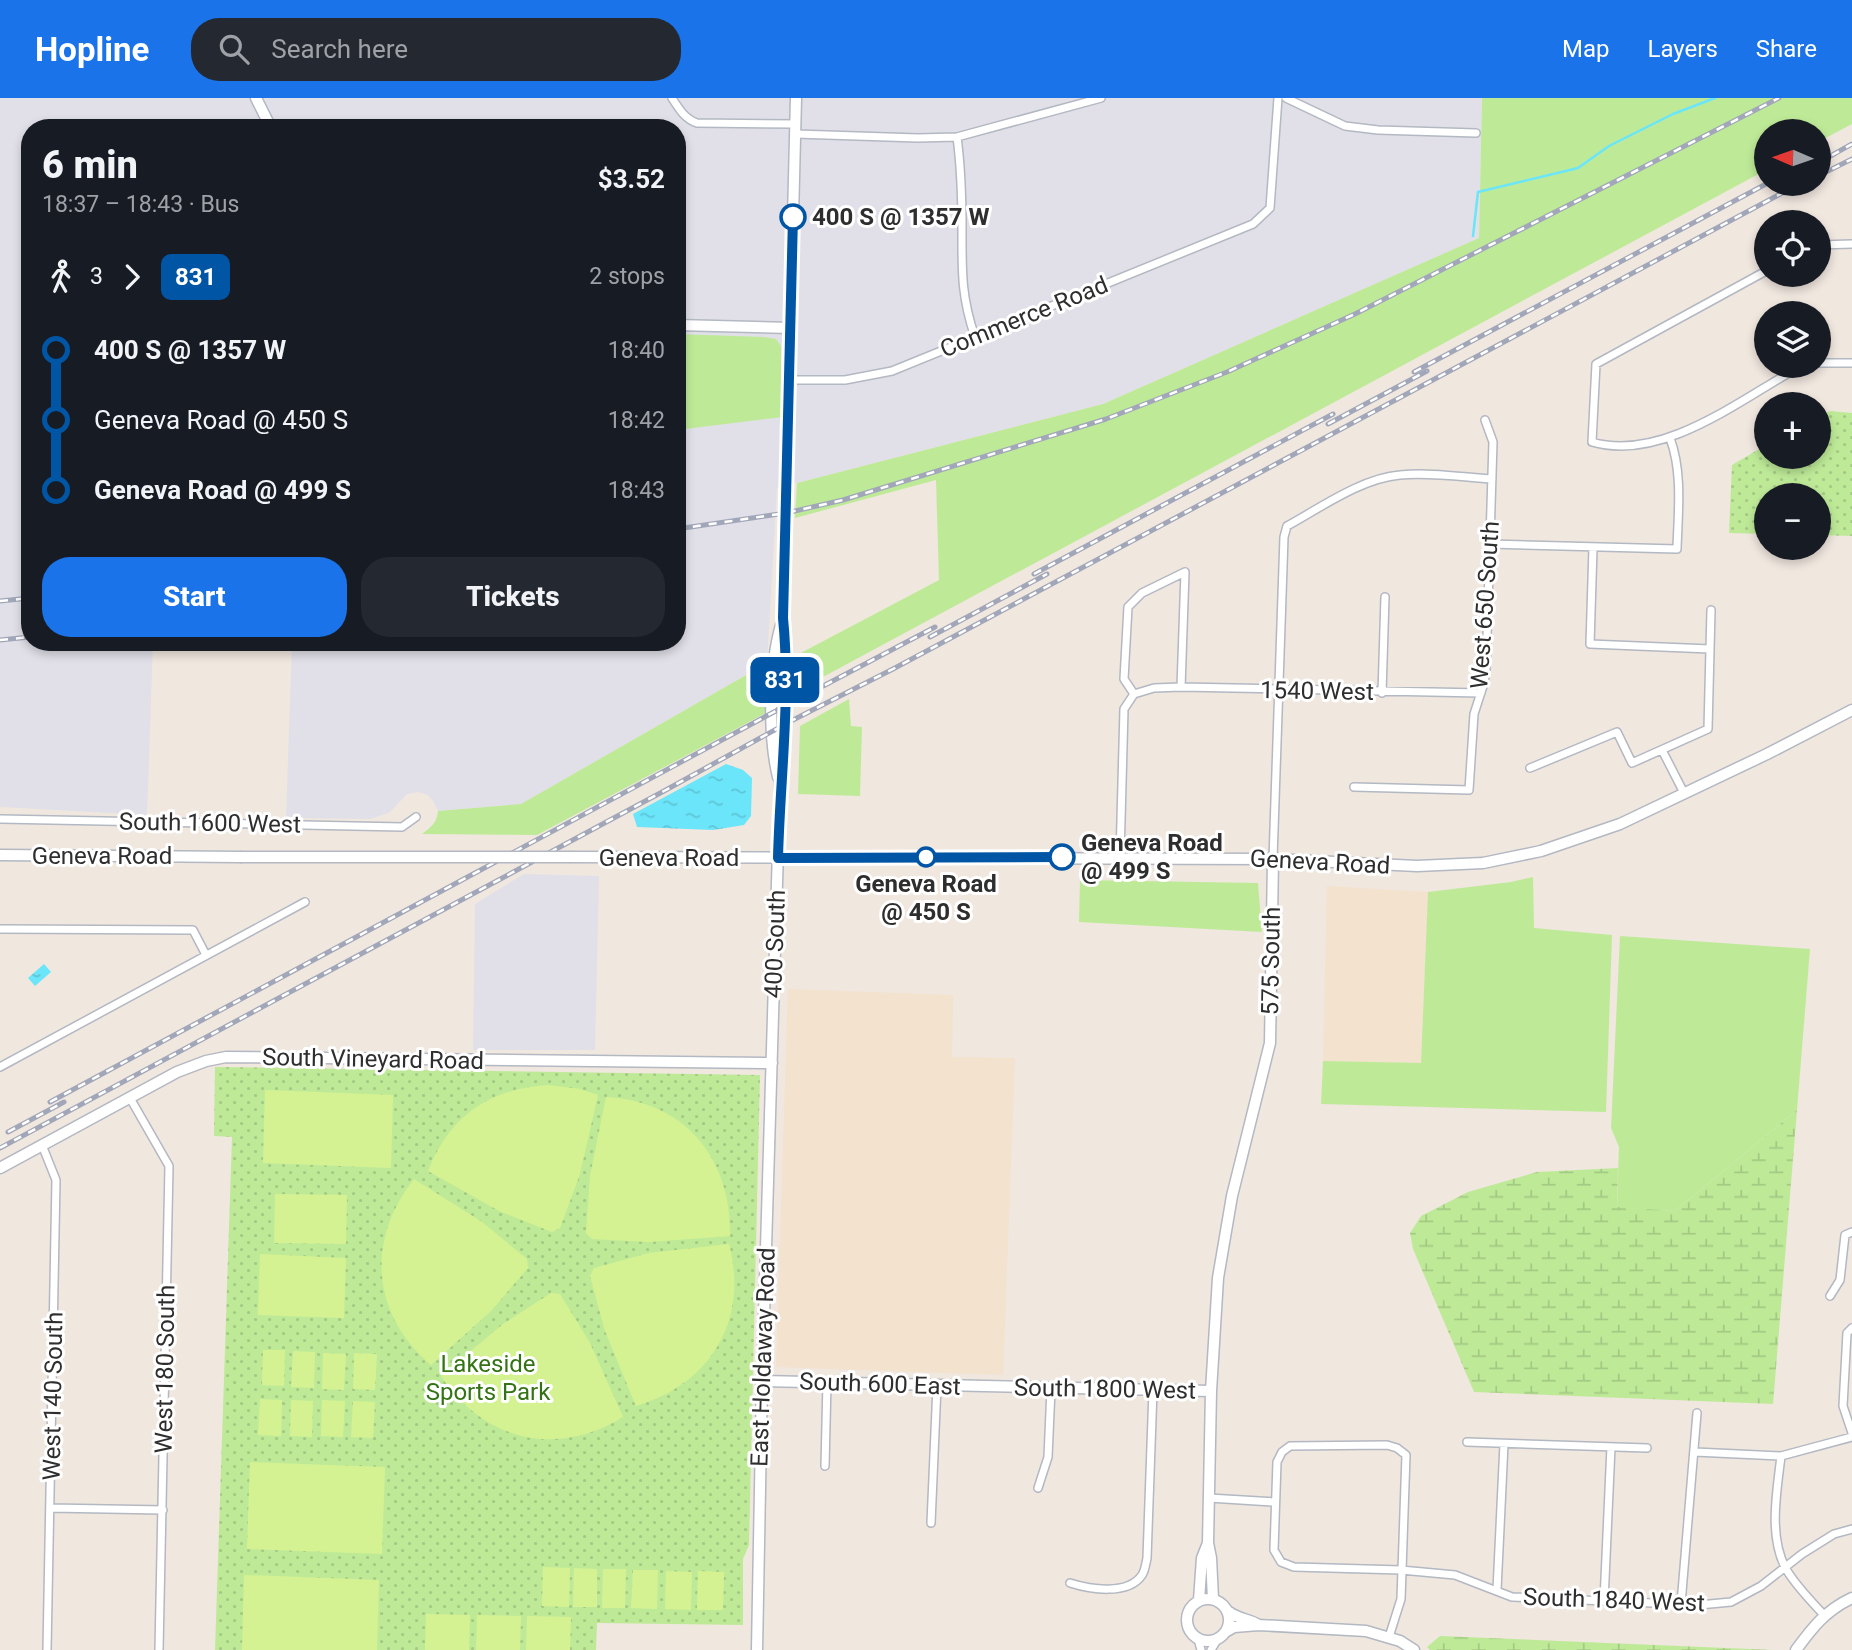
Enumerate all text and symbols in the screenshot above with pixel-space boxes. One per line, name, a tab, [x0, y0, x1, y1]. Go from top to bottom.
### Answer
search box	[191, 18, 681, 81]
text: Hopline	[35, 30, 149, 69]
icon: search	[215, 30, 253, 68]
text: Search here	[271, 34, 408, 64]
text: Map	[1562, 35, 1610, 63]
text: Layers	[1648, 35, 1718, 63]
text: Share	[1756, 35, 1817, 63]
north arrow	[1754, 119, 1830, 196]
map controls	[1754, 119, 1831, 560]
text: 6 min	[42, 143, 138, 187]
text: $3.52	[598, 164, 665, 194]
text: 18:37 – 18:43 · Bus	[42, 191, 239, 218]
place label: 400 S @ 1357 W	[812, 203, 990, 231]
marker: 400 S @ 1357 W	[780, 204, 806, 230]
button: locate	[1754, 210, 1831, 287]
icon: walk	[42, 258, 80, 296]
icon: forward	[113, 258, 151, 296]
text: 3	[90, 263, 103, 290]
text: 831	[175, 263, 216, 291]
text: 2 stops	[589, 263, 665, 290]
street label: Commerce Road	[936, 271, 1112, 363]
button: layers	[1754, 301, 1831, 378]
text: 400 S @ 1357 W	[94, 335, 286, 365]
text: 18:40	[608, 337, 665, 364]
button: +	[1754, 392, 1831, 469]
text: Geneva Road @ 450 S	[94, 405, 348, 435]
text: 18:42	[608, 407, 665, 434]
text: Geneva Road @ 499 S	[94, 475, 351, 505]
text: 18:43	[608, 477, 665, 504]
button: −	[1754, 483, 1831, 560]
street label: West 650 South	[1465, 520, 1505, 690]
button: Start	[42, 557, 347, 637]
button: Tickets	[361, 557, 665, 637]
line badge: 831	[745, 657, 825, 703]
text: 831	[764, 666, 806, 694]
street label: 1540 West	[1260, 676, 1374, 706]
street label: South 1600 West	[119, 807, 301, 839]
place label: Geneva Road @ 499 S	[1081, 829, 1223, 885]
street label: Geneva Road	[32, 842, 172, 870]
street label: Geneva Road	[599, 844, 739, 872]
marker: Geneva Road @ 499 S	[1049, 844, 1075, 870]
street label: Geneva Road	[1249, 844, 1391, 880]
marker: Geneva Road @ 450 S	[916, 847, 936, 867]
place label: Geneva Road @ 450 S	[855, 870, 997, 926]
street label: 400 South	[759, 889, 791, 999]
street label: 575 South	[1256, 906, 1286, 1016]
street label: South Vineyard Road	[262, 1043, 484, 1075]
street label: East Holdaway Road	[745, 1247, 781, 1467]
street label: West 180 South	[150, 1285, 180, 1453]
street label: West 140 South	[38, 1312, 68, 1480]
park label: Lakeside Sports Park	[426, 1350, 551, 1406]
street label: South 600 East	[799, 1367, 961, 1401]
street label: South 1800 West	[1014, 1373, 1196, 1405]
street label: South 1840 West	[1523, 1583, 1706, 1617]

